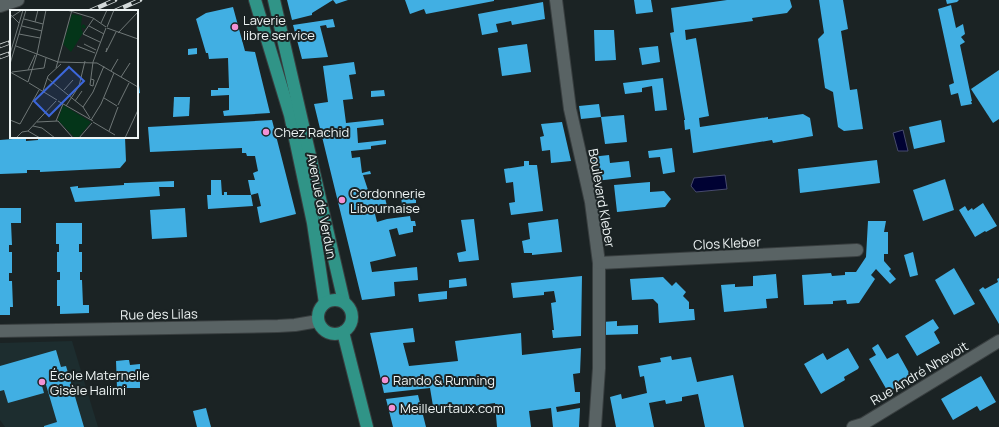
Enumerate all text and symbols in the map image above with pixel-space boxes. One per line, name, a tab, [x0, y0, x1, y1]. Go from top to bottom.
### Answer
inset map	[10, 10, 138, 138]
place label: Laverie libre service	[243, 11, 315, 44]
marker: Laverie libre service	[230, 22, 240, 32]
place label: Chez Rachid	[274, 123, 349, 141]
marker: Chez Rachid	[261, 127, 271, 137]
street label: Boulevard Kleber	[584, 147, 620, 249]
street label: Avenue de Verdun	[303, 152, 341, 260]
place label: Cordonnerie Libournaise	[350, 184, 426, 217]
marker: Cordonnerie Libournaise	[337, 195, 347, 205]
street label: Clos Kleber	[693, 232, 762, 254]
street label: Rue des Lilas	[120, 304, 198, 324]
street label: Rue André Nhevoit	[867, 337, 971, 409]
place label: École Maternelle Gisèle Halimi	[50, 366, 150, 399]
place label: Rando & Running	[393, 371, 495, 389]
marker: Rando & Running	[380, 375, 390, 385]
marker: École Maternelle Gisèle Halimi	[37, 377, 47, 387]
place label: Meilleurtaux.com	[400, 399, 504, 417]
marker: Meilleurtaux.com	[387, 403, 397, 413]

